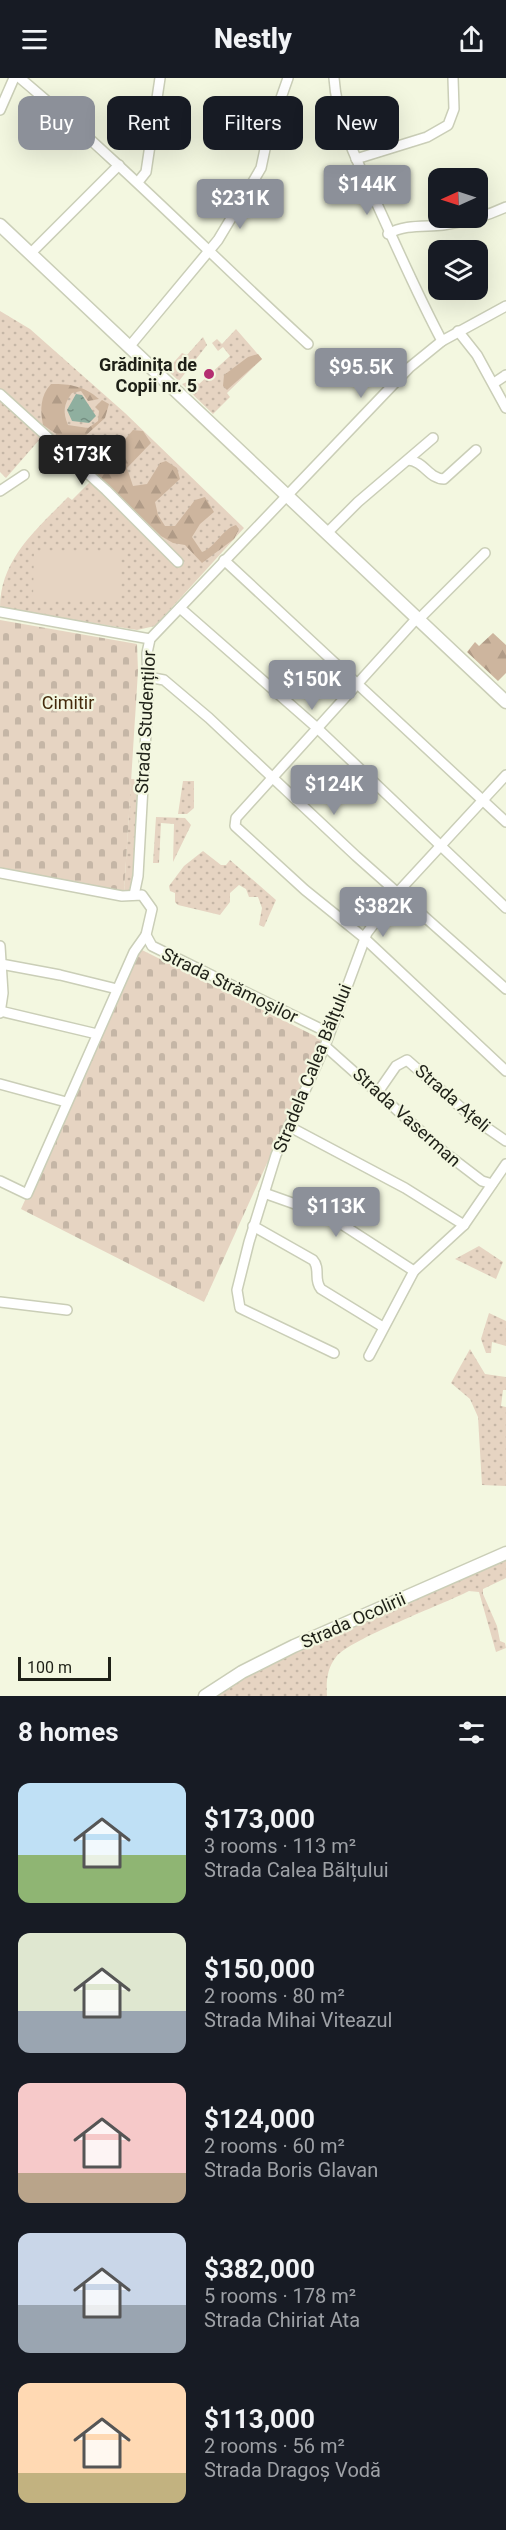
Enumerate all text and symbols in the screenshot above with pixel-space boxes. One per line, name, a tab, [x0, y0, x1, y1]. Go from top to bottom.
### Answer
icon: menu	[18, 23, 51, 56]
text: Nestly	[214, 23, 292, 55]
icon: share	[455, 23, 488, 56]
chip: Buy	[18, 96, 95, 150]
chip: Rent	[107, 96, 191, 150]
chip: Filters	[203, 96, 303, 150]
chip: New	[315, 96, 399, 150]
pin: $144K	[325, 165, 409, 216]
north arrow	[428, 168, 488, 228]
map controls	[428, 168, 488, 300]
text: $144K	[338, 172, 396, 196]
pin: $231K	[198, 179, 282, 230]
text: $231K	[211, 186, 269, 210]
button: layers	[428, 240, 488, 300]
pin: $95.5K	[312, 348, 410, 399]
place label: Grădinița de Copii nr. 5	[99, 354, 197, 396]
text: $95.5K	[329, 355, 393, 379]
marker: Grădinița de Copii nr. 5	[202, 367, 216, 381]
pin: $173K	[40, 435, 124, 486]
text: $173K	[53, 442, 111, 466]
street label: Strada Studenților	[131, 650, 160, 794]
pin: $150K	[270, 660, 354, 711]
text: $150K	[283, 667, 341, 691]
park label: Cimitir	[42, 692, 94, 713]
pin: $124K	[292, 765, 376, 816]
text: $124K	[305, 772, 363, 796]
pin: $382K	[341, 887, 425, 938]
text: $382K	[354, 894, 412, 918]
street label: Strada Strămoșilor	[158, 943, 302, 1028]
street label: Stradela Calea Bălțului	[269, 981, 356, 1156]
street label: Strada Ațeli	[411, 1060, 495, 1137]
street label: Strada Vaserman	[349, 1063, 465, 1171]
pin: $113K	[294, 1187, 378, 1238]
text: $113K	[307, 1194, 365, 1218]
street label: Strada Ocolirii	[297, 1588, 409, 1652]
scale bar	[18, 1654, 111, 1682]
text: 100 m	[27, 1658, 72, 1677]
icon: filters	[455, 1716, 488, 1749]
text: 8 homes	[18, 1717, 119, 1747]
text: $173,000	[204, 1804, 315, 1834]
icon: home	[66, 1807, 138, 1879]
text: 3 rooms · 113 m²	[204, 1834, 356, 1858]
text: Strada Calea Bălțului	[204, 1858, 389, 1882]
text: $150,000	[204, 1954, 315, 1984]
icon: home	[66, 1957, 138, 2029]
text: 2 rooms · 80 m²	[204, 1984, 345, 2008]
text: Strada Mihai Viteazul	[204, 2008, 392, 2032]
text: $124,000	[204, 2104, 315, 2134]
icon: home	[66, 2107, 138, 2179]
text: 2 rooms · 60 m²	[204, 2134, 345, 2158]
text: Strada Boris Glavan	[204, 2158, 378, 2182]
text: $382,000	[204, 2254, 315, 2284]
icon: home	[66, 2257, 138, 2329]
text: 5 rooms · 178 m²	[204, 2284, 356, 2308]
text: Strada Chiriat Ata	[204, 2308, 360, 2332]
text: $113,000	[204, 2404, 315, 2434]
icon: home	[66, 2407, 138, 2479]
text: 2 rooms · 56 m²	[204, 2434, 345, 2458]
text: Strada Dragoș Vodă	[204, 2458, 381, 2482]

